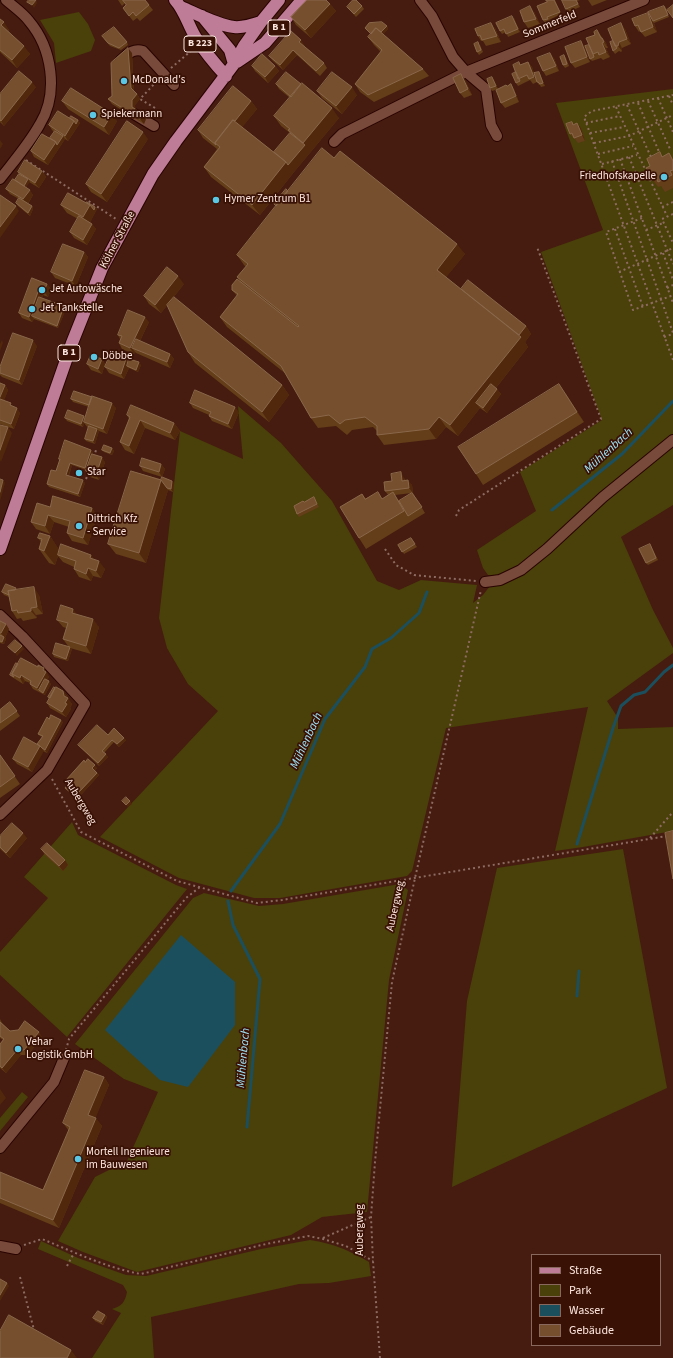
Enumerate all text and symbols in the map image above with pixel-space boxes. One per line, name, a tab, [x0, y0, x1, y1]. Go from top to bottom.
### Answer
street label: Sommerfeld	[521, 8, 579, 42]
road number: B 1	[268, 20, 290, 36]
road number: B 223	[184, 36, 216, 52]
place label: McDonald's	[132, 74, 185, 88]
marker: McDonald's	[119, 76, 129, 86]
place label: Spiekermann	[101, 108, 162, 122]
marker: Spiekermann	[88, 110, 98, 120]
place label: Friedhofskapelle	[579, 170, 656, 184]
marker: Friedhofskapelle	[659, 172, 669, 182]
place label: Hymer Zentrum B1	[224, 193, 311, 207]
marker: Hymer Zentrum B1	[211, 195, 221, 205]
street label: Kölner Straße	[97, 209, 139, 271]
place label: Jet Autowäsche	[50, 283, 122, 297]
marker: Jet Autowäsche	[37, 285, 47, 295]
place label: Jet Tankstelle	[40, 302, 103, 316]
marker: Jet Tankstelle	[27, 304, 37, 314]
road number: B 1	[58, 345, 80, 361]
place label: Döbbe	[102, 350, 132, 364]
marker: Döbbe	[89, 352, 99, 362]
water label: Mühlenbach	[582, 425, 636, 477]
place label: Star	[87, 466, 105, 480]
marker: Star	[74, 468, 84, 478]
place label: Dittrich Kfz - Service	[87, 513, 138, 539]
marker: Dittrich Kfz - Service	[74, 521, 84, 531]
water label: Mühlenbach	[288, 711, 326, 771]
street label: Aubergweg	[61, 777, 99, 827]
street label: Aubergweg	[384, 879, 408, 933]
water label: Mühlenbach	[234, 1027, 254, 1089]
place label: Vehar Logistik GmbH	[26, 1036, 93, 1062]
marker: Vehar Logistik GmbH	[13, 1044, 23, 1054]
place label: Mortell Ingenieure im Bauwesen	[86, 1146, 170, 1172]
marker: Mortell Ingenieure im Bauwesen	[73, 1154, 83, 1164]
street label: Aubergweg	[354, 1204, 368, 1256]
legend	[531, 1254, 661, 1346]
text: Straße	[569, 1262, 602, 1279]
text: Park	[569, 1282, 591, 1299]
text: Wasser	[569, 1302, 604, 1319]
text: Gebäude	[569, 1322, 614, 1339]

